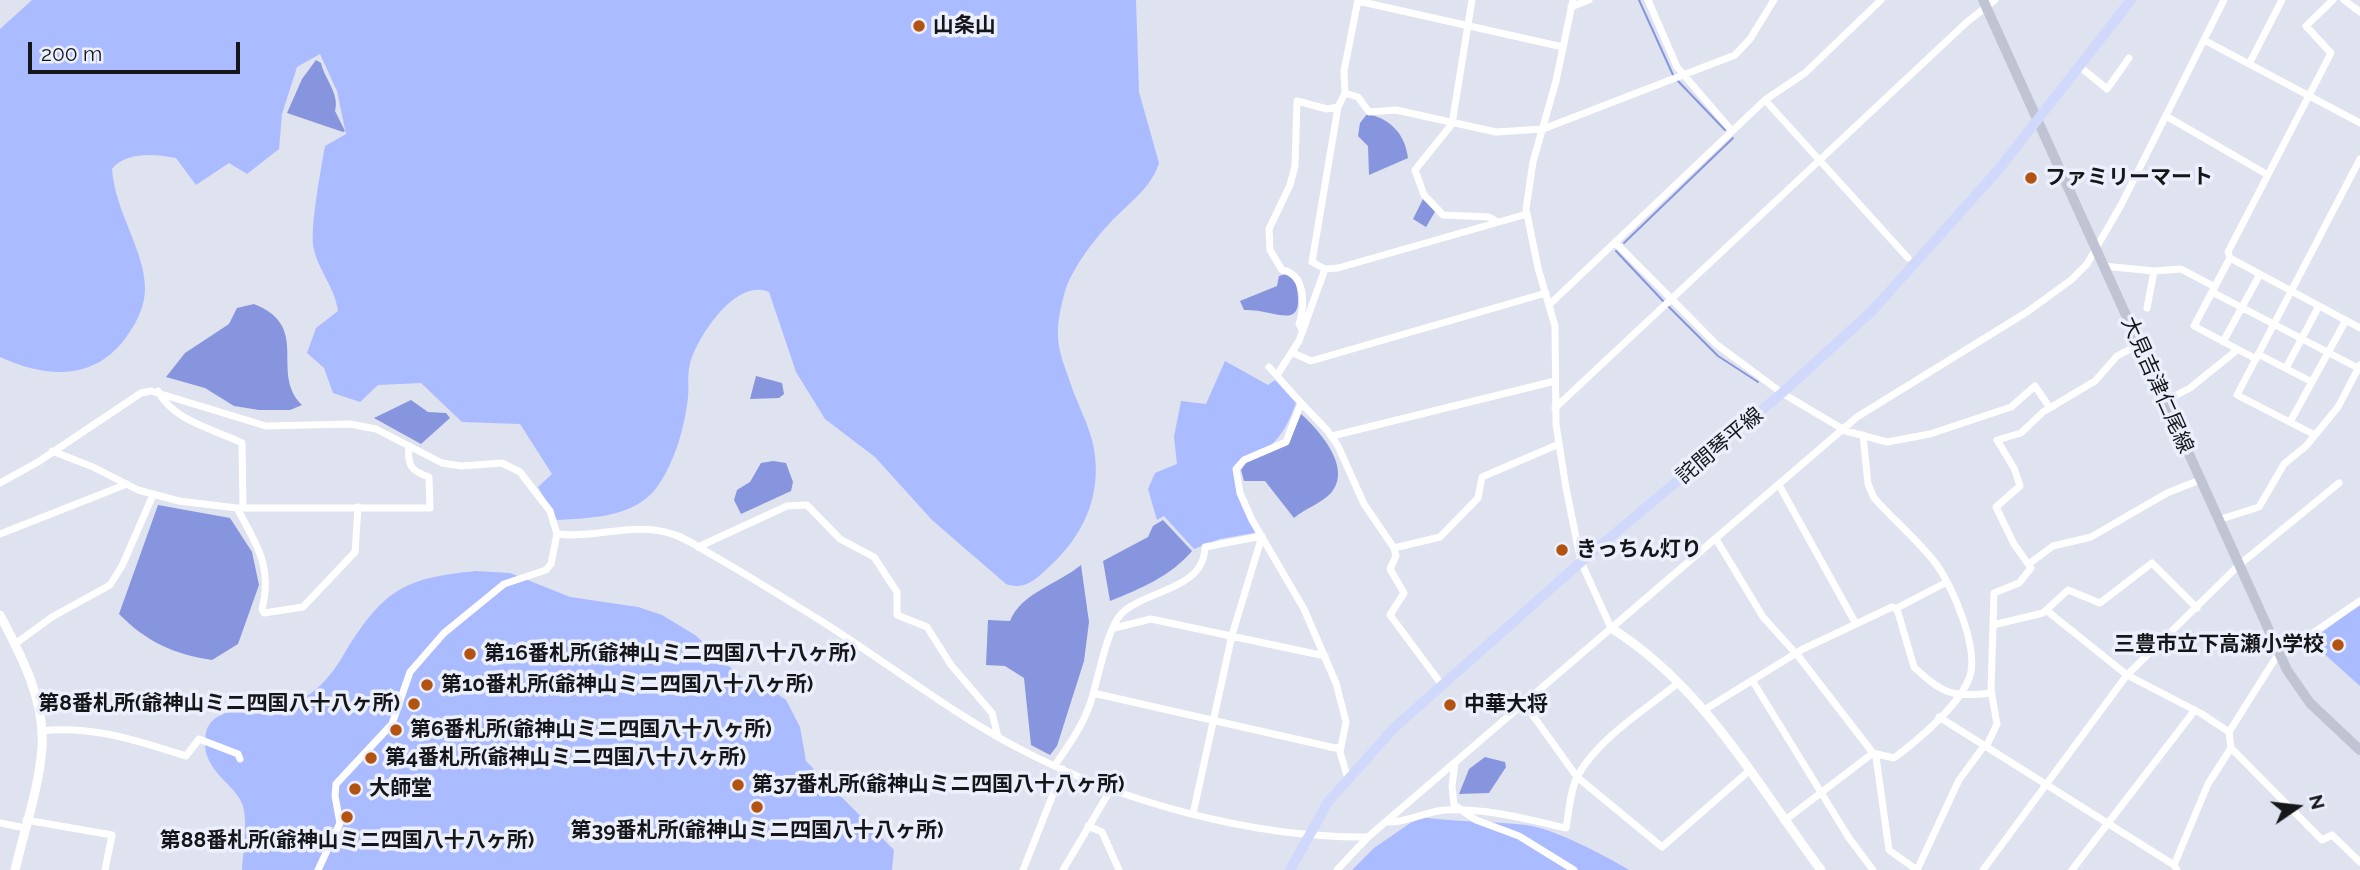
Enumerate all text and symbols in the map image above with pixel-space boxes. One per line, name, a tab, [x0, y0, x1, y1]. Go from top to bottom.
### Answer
place label: 山条山	[933, 13, 996, 39]
marker: 山条山	[911, 18, 927, 34]
scale bar	[32, 28, 243, 72]
text: 200 m	[41, 41, 102, 66]
place label: ファミリーマート	[2045, 165, 2213, 191]
marker: ファミリーマート	[2023, 170, 2039, 186]
street label: 大見吉津仁尾線	[2116, 313, 2198, 457]
street label: 詫間琴平線	[1672, 403, 1768, 489]
place label: きっちん灯り	[1576, 537, 1702, 563]
marker: きっちん灯り	[1554, 542, 1570, 558]
place label: 三豊市立下高瀬小学校	[2114, 632, 2324, 658]
marker: 三豊市立下高瀬小学校	[2330, 637, 2346, 653]
place label: 第16番札所(爺神山ミニ四国八十八ヶ所)	[484, 641, 856, 667]
marker: 第16番札所(爺神山ミニ四国八十八ヶ所)	[462, 646, 478, 662]
place label: 第10番札所(爺神山ミニ四国八十八ヶ所)	[441, 672, 813, 698]
marker: 第10番札所(爺神山ミニ四国八十八ヶ所)	[419, 677, 435, 693]
place label: 第8番札所(爺神山ミニ四国八十八ヶ所)	[38, 691, 400, 717]
place label: 中華大将	[1464, 692, 1548, 718]
marker: 第8番札所(爺神山ミニ四国八十八ヶ所)	[406, 696, 422, 712]
marker: 中華大将	[1442, 697, 1458, 713]
place label: 第6番札所(爺神山ミニ四国八十八ヶ所)	[410, 717, 772, 743]
marker: 第6番札所(爺神山ミニ四国八十八ヶ所)	[388, 722, 404, 738]
place label: 第4番札所(爺神山ミニ四国八十八ヶ所)	[385, 745, 746, 771]
marker: 第4番札所(爺神山ミニ四国八十八ヶ所)	[363, 750, 379, 766]
place label: 第37番札所(爺神山ミニ四国八十八ヶ所)	[752, 772, 1124, 798]
north arrow	[2262, 772, 2332, 842]
place label: 大師堂	[369, 776, 432, 802]
marker: 第37番札所(爺神山ミニ四国八十八ヶ所)	[730, 777, 746, 793]
marker: 大師堂	[347, 781, 363, 797]
text: N	[2305, 792, 2330, 812]
marker: 第39番札所(爺神山ミニ四国八十八ヶ所)	[749, 799, 765, 815]
marker: 第88番札所(爺神山ミニ四国八十八ヶ所)	[339, 809, 355, 825]
place label: 第39番札所(爺神山ミニ四国八十八ヶ所)	[570, 818, 944, 844]
place label: 第88番札所(爺神山ミニ四国八十八ヶ所)	[160, 828, 534, 854]

